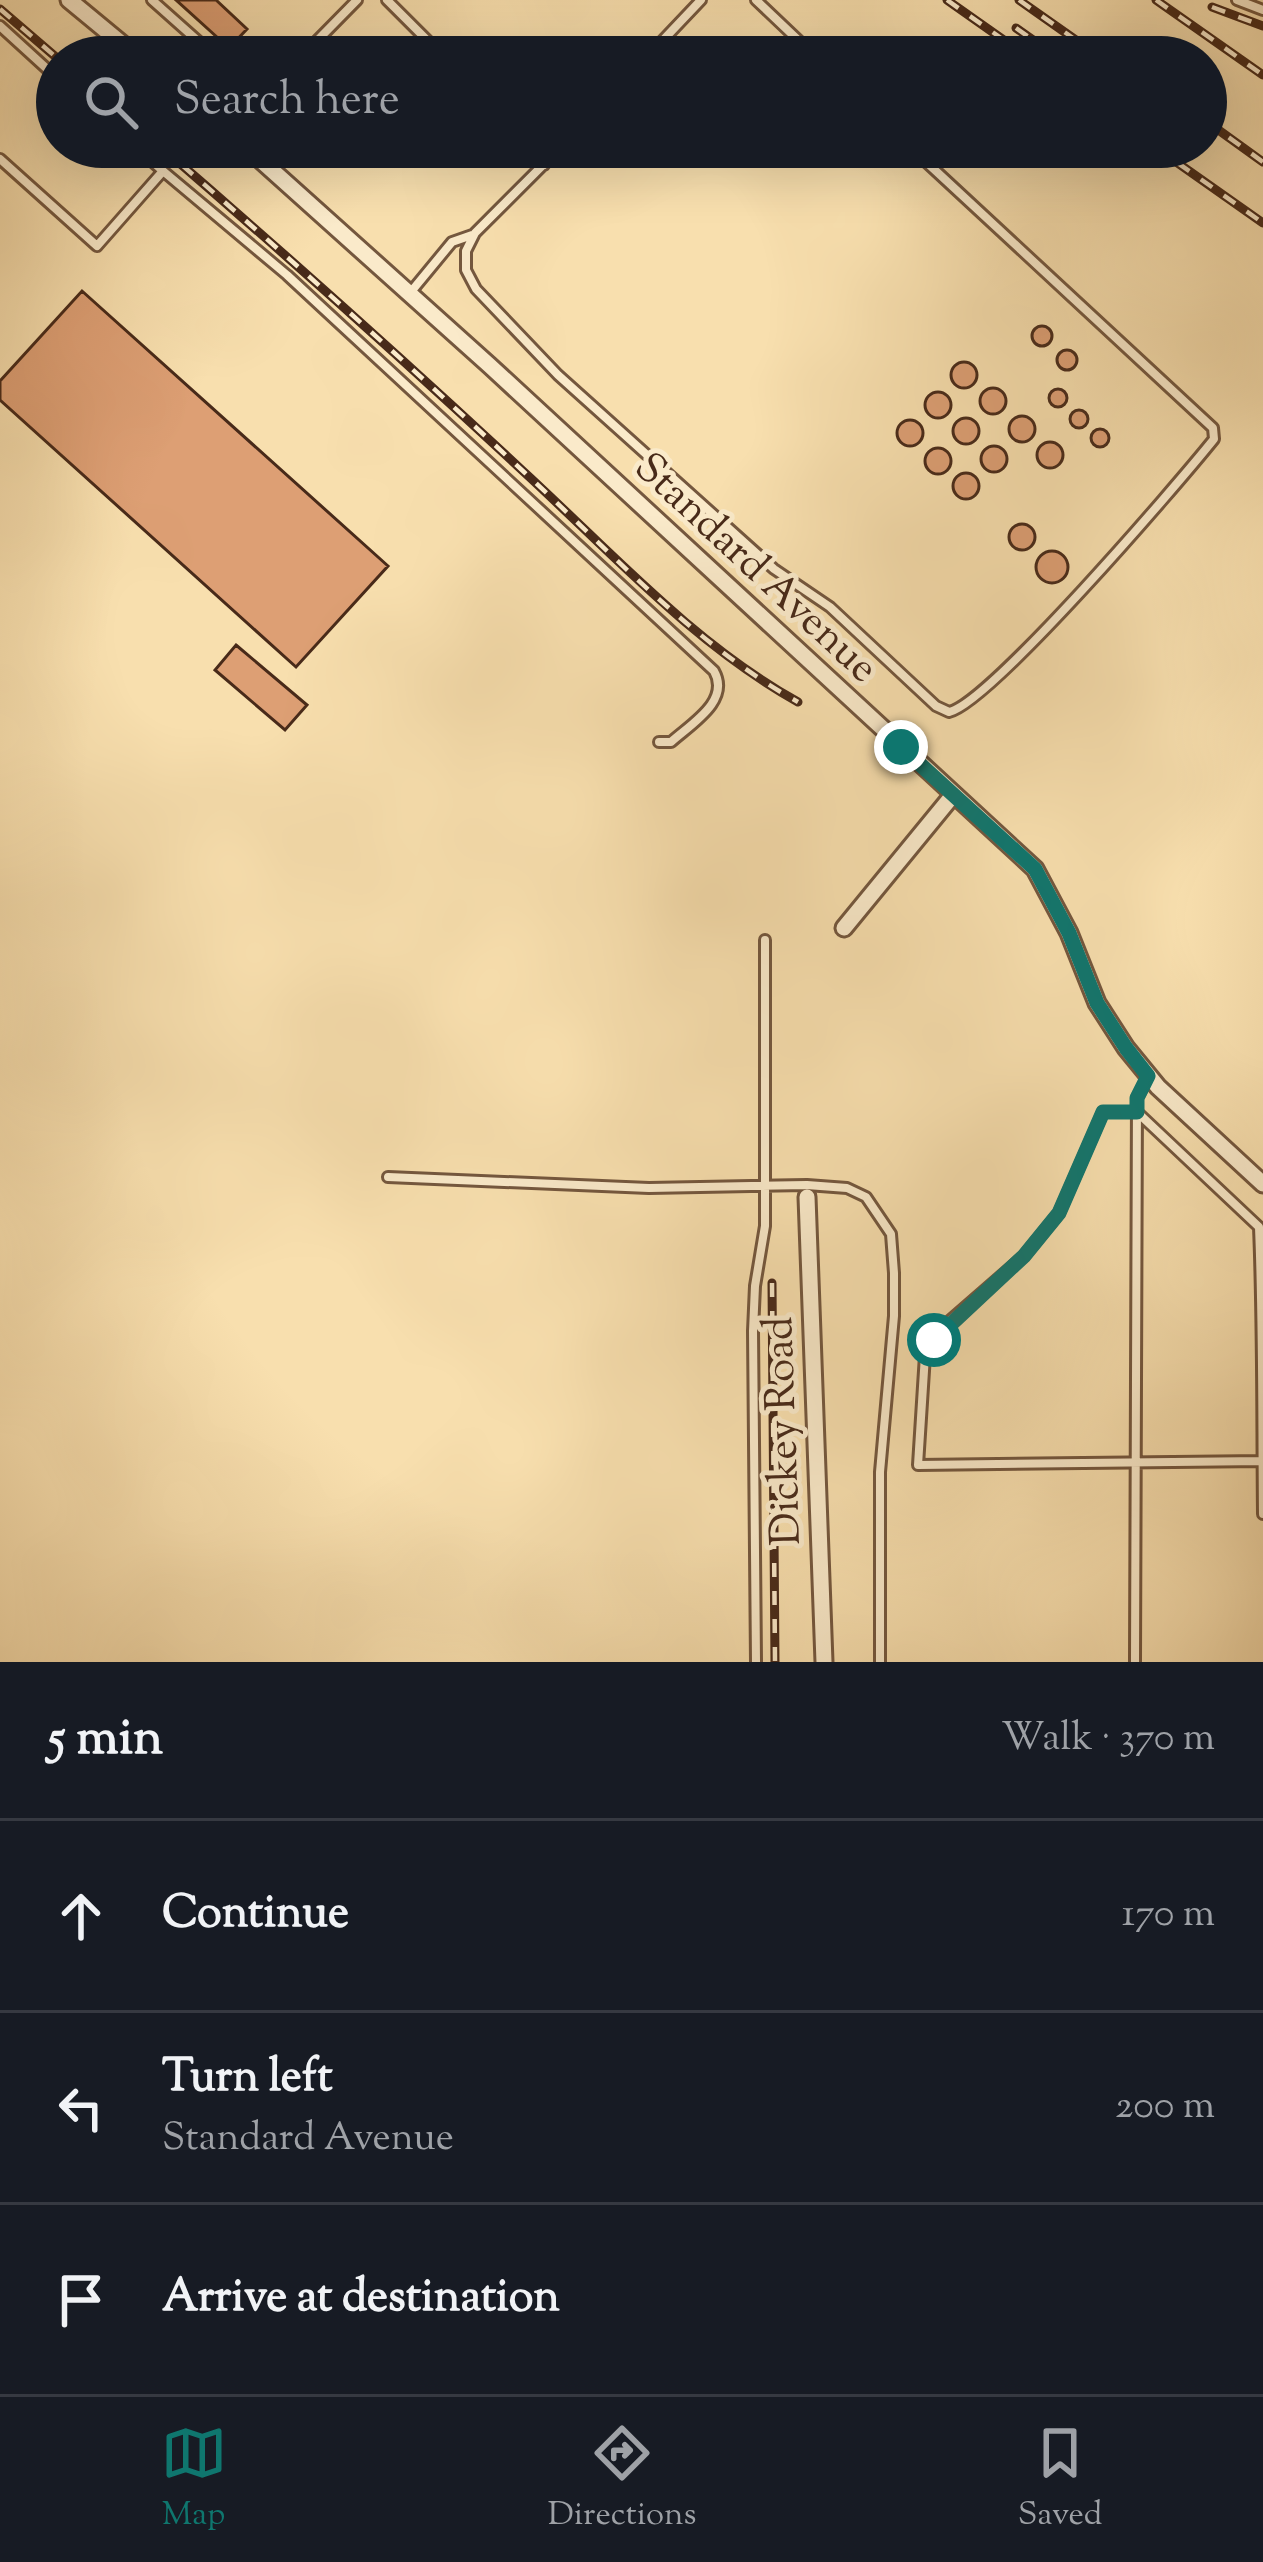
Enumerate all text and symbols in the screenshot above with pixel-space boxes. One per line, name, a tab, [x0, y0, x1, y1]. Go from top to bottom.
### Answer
search box	[36, 36, 1227, 168]
icon: search	[78, 69, 144, 135]
text: Search here	[174, 70, 400, 135]
street label: Standard Avenue	[619, 440, 890, 699]
route end	[874, 720, 928, 774]
route start	[907, 1313, 961, 1367]
street label: Dickey Road	[751, 1315, 819, 1546]
text: 5 min	[48, 1704, 163, 1777]
text: Walk · 370 m	[1001, 1712, 1215, 1768]
icon: ahead	[48, 1883, 114, 1949]
text: Continue	[162, 1883, 349, 1948]
text: 170 m	[1122, 1888, 1215, 1944]
text: Turn left	[162, 2047, 333, 2112]
icon: left	[48, 2075, 114, 2141]
text: 200 m	[1115, 2080, 1215, 2136]
text: Standard Avenue	[162, 2112, 454, 2168]
icon: arrive	[48, 2267, 114, 2333]
text: Arrive at destination	[162, 2267, 560, 2332]
tab: Map	[161, 2420, 227, 2540]
tab: Directions	[548, 2420, 697, 2540]
tab: Saved	[1018, 2420, 1102, 2540]

